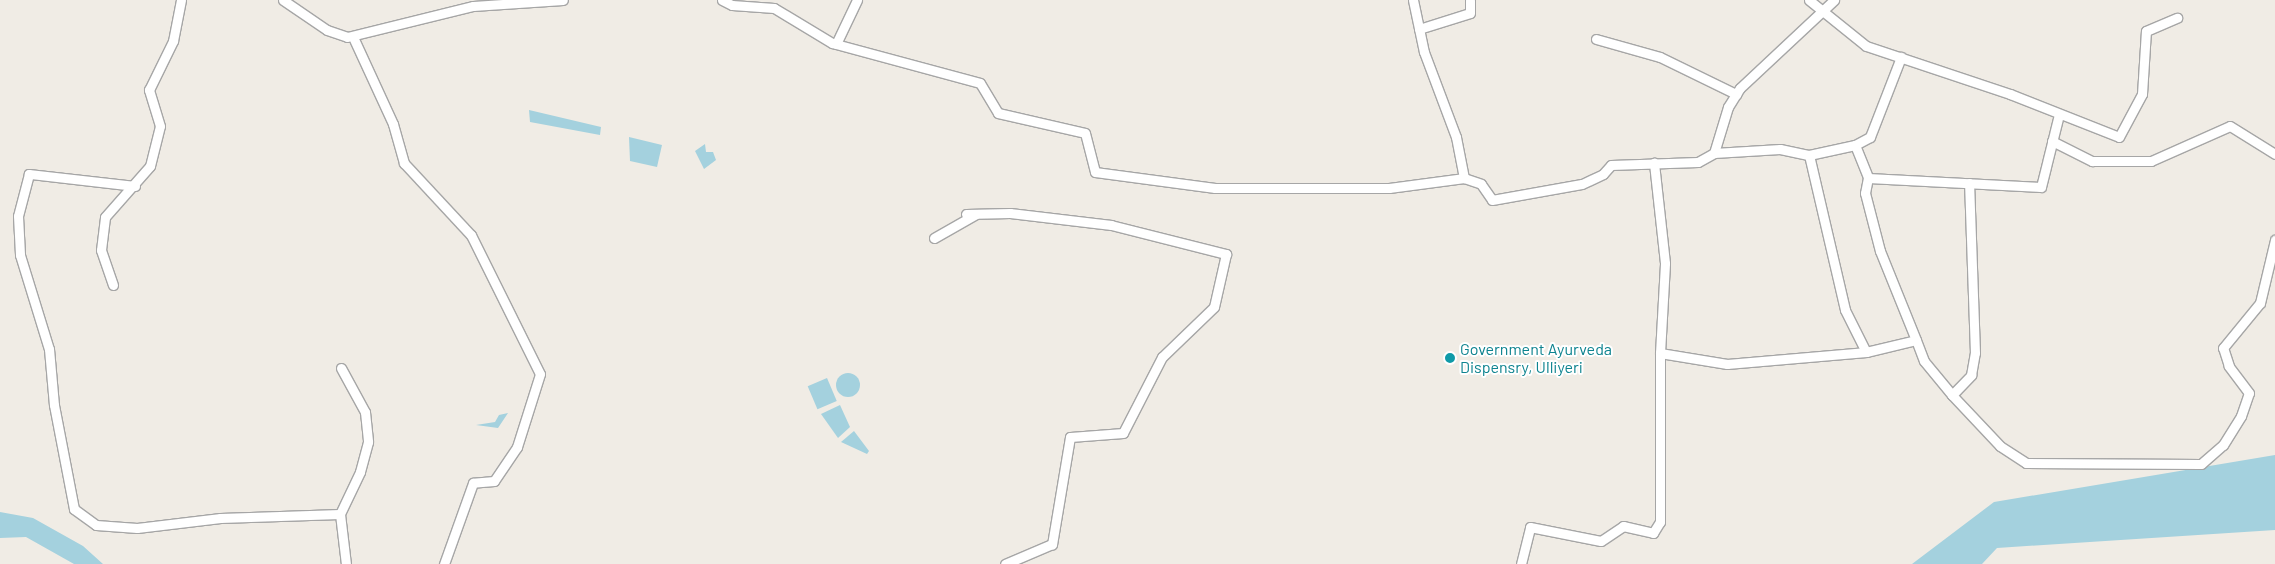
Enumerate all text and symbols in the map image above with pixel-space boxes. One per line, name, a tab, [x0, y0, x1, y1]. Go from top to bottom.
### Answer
place label: Government Ayurveda Dispensry, Ulliyeri	[1460, 339, 1612, 377]
marker: Government Ayurveda Dispensry, Ulliyeri	[1444, 352, 1456, 364]

